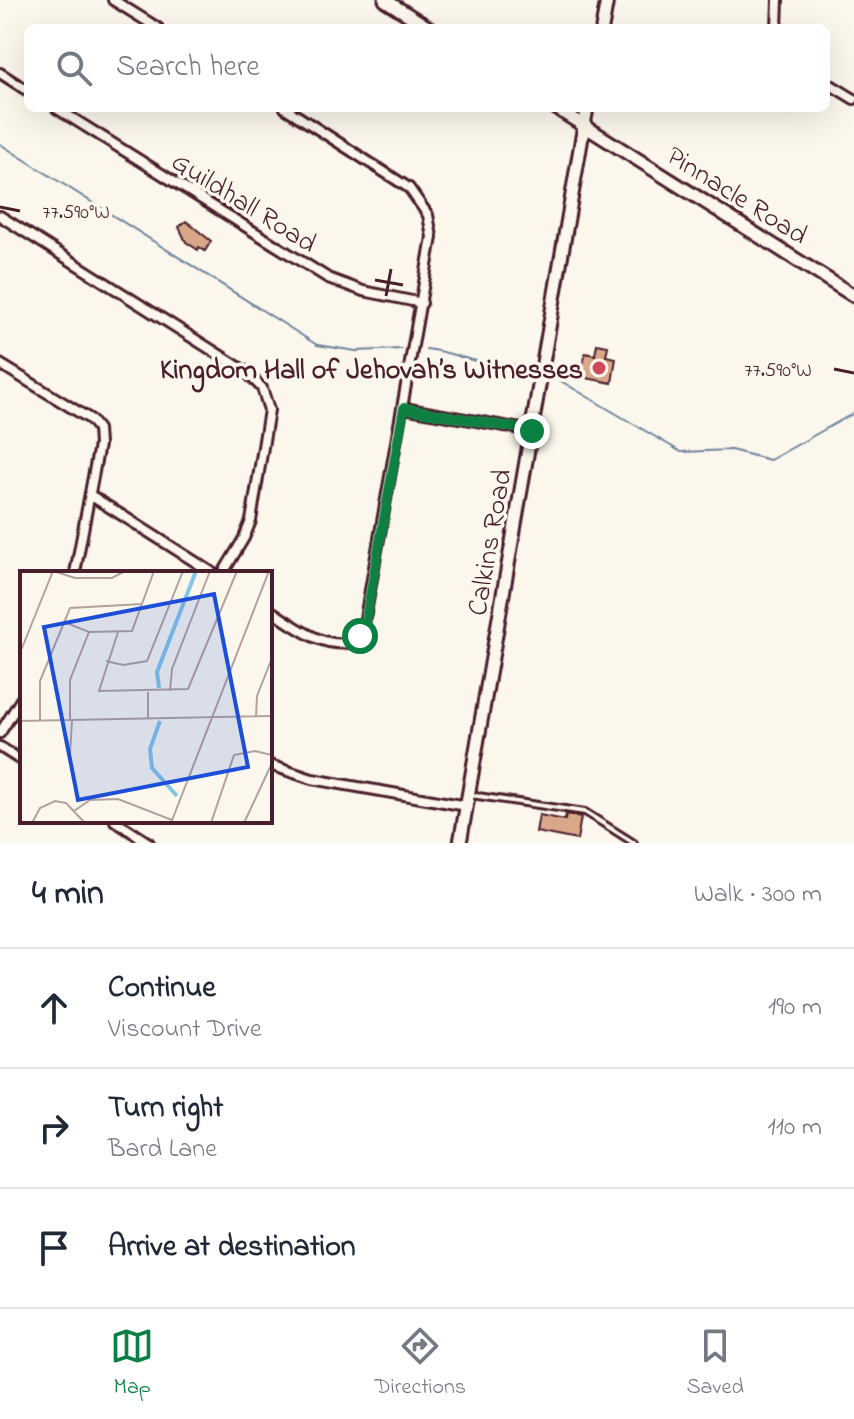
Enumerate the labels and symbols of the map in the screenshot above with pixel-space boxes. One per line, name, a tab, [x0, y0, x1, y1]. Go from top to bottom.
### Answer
street label: Pinnacle Road	[657, 137, 815, 257]
street label: Guildhall Road	[162, 143, 324, 265]
text: 77.590°W	[42, 199, 110, 228]
place label: Kingdom Hall of Jehovah’s Witnesses	[160, 351, 583, 393]
text: 77.590°W	[744, 357, 812, 386]
marker: Kingdom Hall of Jehovah’s Witnesses	[590, 359, 608, 377]
route end	[514, 413, 550, 449]
street label: Calkins Road	[458, 466, 525, 619]
inset map	[20, 571, 272, 823]
route start	[342, 618, 378, 654]

